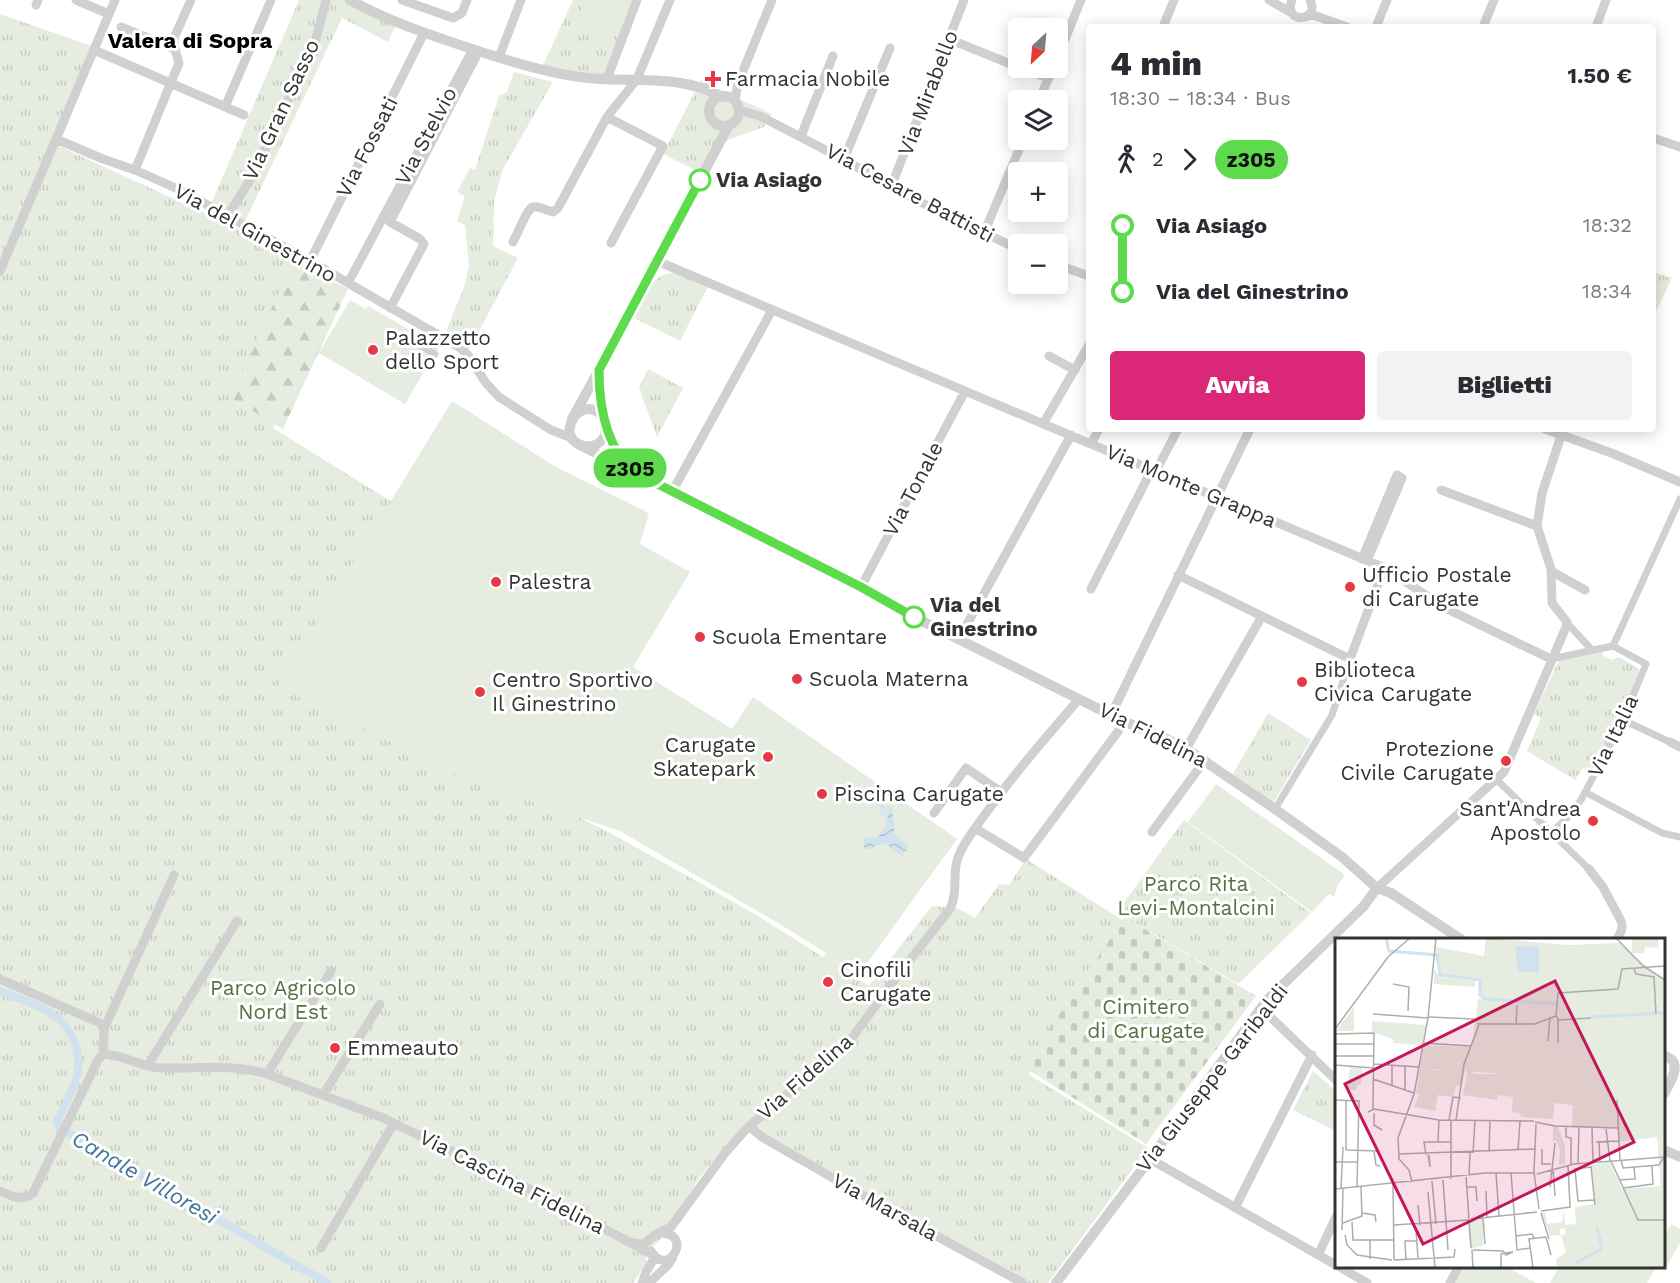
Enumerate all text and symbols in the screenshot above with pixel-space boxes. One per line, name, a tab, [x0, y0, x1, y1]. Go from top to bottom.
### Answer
north arrow	[1008, 18, 1068, 78]
map controls	[1008, 18, 1068, 294]
street label: Via Mirabello	[892, 27, 963, 159]
district label: Valera di Sopra	[108, 28, 272, 53]
street label: Via Gran Sasso	[237, 35, 324, 184]
text: 4 min	[1110, 44, 1202, 83]
text: 1.50 €	[1567, 63, 1632, 88]
place label: Farmacia Nobile	[725, 66, 890, 91]
marker: Farmacia Nobile	[706, 72, 720, 86]
street label: Via Stelvio	[389, 83, 462, 189]
text: 18:30 – 18:34 · Bus	[1110, 86, 1291, 110]
button: layers	[1008, 90, 1068, 150]
street label: Via Fossati	[330, 92, 403, 201]
street label: Via Cesare Battisti	[822, 138, 999, 248]
icon: walk	[1110, 143, 1143, 176]
icon: forward	[1173, 143, 1206, 176]
text: 2	[1152, 147, 1164, 171]
text: z305	[1227, 147, 1276, 172]
button: +	[1008, 162, 1068, 222]
place label: Via Asiago	[716, 167, 822, 192]
marker: Via Asiago	[689, 169, 711, 191]
street label: Via del Ginestrino	[170, 178, 341, 287]
text: Via Asiago	[1156, 213, 1267, 238]
text: 18:32	[1583, 213, 1632, 237]
button: −	[1008, 234, 1068, 294]
text: Via del Ginestrino	[1156, 279, 1349, 304]
text: 18:34	[1582, 279, 1632, 303]
place label: Palazzetto dello Sport	[385, 325, 499, 374]
marker: Palazzetto dello Sport	[366, 343, 380, 357]
button: Avvia	[1110, 351, 1365, 420]
button: Biglietti	[1377, 351, 1632, 420]
street label: Via Tonale	[877, 437, 948, 540]
street label: Via Monte Grappa	[1102, 438, 1280, 533]
line badge: z305	[588, 448, 672, 488]
text: z305	[606, 456, 654, 481]
place label: Ufficio Postale di Carugate	[1362, 562, 1512, 611]
place label: Palestra	[508, 569, 591, 594]
marker: Palestra	[489, 575, 503, 589]
marker: Ufficio Postale di Carugate	[1343, 580, 1357, 594]
place label: Via del Ginestrino	[930, 592, 1038, 641]
marker: Via del Ginestrino	[903, 606, 925, 628]
place label: Scuola Ementare	[712, 624, 887, 649]
marker: Scuola Ementare	[693, 630, 707, 644]
place label: Biblioteca Civica Carugate	[1314, 657, 1472, 706]
place label: Scuola Materna	[809, 666, 969, 691]
place label: Centro Sportivo Il Ginestrino	[492, 667, 653, 716]
marker: Scuola Materna	[790, 672, 804, 686]
marker: Biblioteca Civica Carugate	[1295, 675, 1309, 689]
marker: Centro Sportivo Il Ginestrino	[473, 685, 487, 699]
street label: Via Italia	[1582, 690, 1643, 781]
street label: Via Fidelina	[1095, 697, 1212, 773]
place label: Carugate Skatepark	[653, 732, 756, 781]
place label: Protezione Civile Carugate	[1340, 736, 1494, 785]
marker: Carugate Skatepark	[761, 750, 775, 764]
marker: Protezione Civile Carugate	[1499, 754, 1513, 768]
place label: Piscina Carugate	[834, 781, 1004, 806]
marker: Piscina Carugate	[815, 787, 829, 801]
place label: Sant'Andrea Apostolo	[1459, 796, 1581, 845]
marker: Sant'Andrea Apostolo	[1586, 814, 1600, 828]
park label: Parco Rita Levi-Montalcini	[1117, 871, 1275, 920]
inset map	[1335, 938, 1665, 1268]
place label: Cinofili Carugate	[840, 957, 931, 1006]
park label: Parco Agricolo Nord Est	[210, 975, 356, 1024]
marker: Cinofili Carugate	[821, 975, 835, 989]
street label: Via Giuseppe Garibaldi	[1130, 979, 1293, 1177]
park label: Cimitero di Carugate	[1087, 994, 1205, 1043]
street label: Via Fidelina	[752, 1028, 858, 1125]
place label: Emmeauto	[347, 1035, 459, 1060]
marker: Emmeauto	[328, 1041, 342, 1055]
street label: Via Cascina Fidelina	[415, 1124, 609, 1239]
water label: Canale Villoresi	[67, 1126, 223, 1230]
street label: Via Marsala	[828, 1167, 942, 1246]

